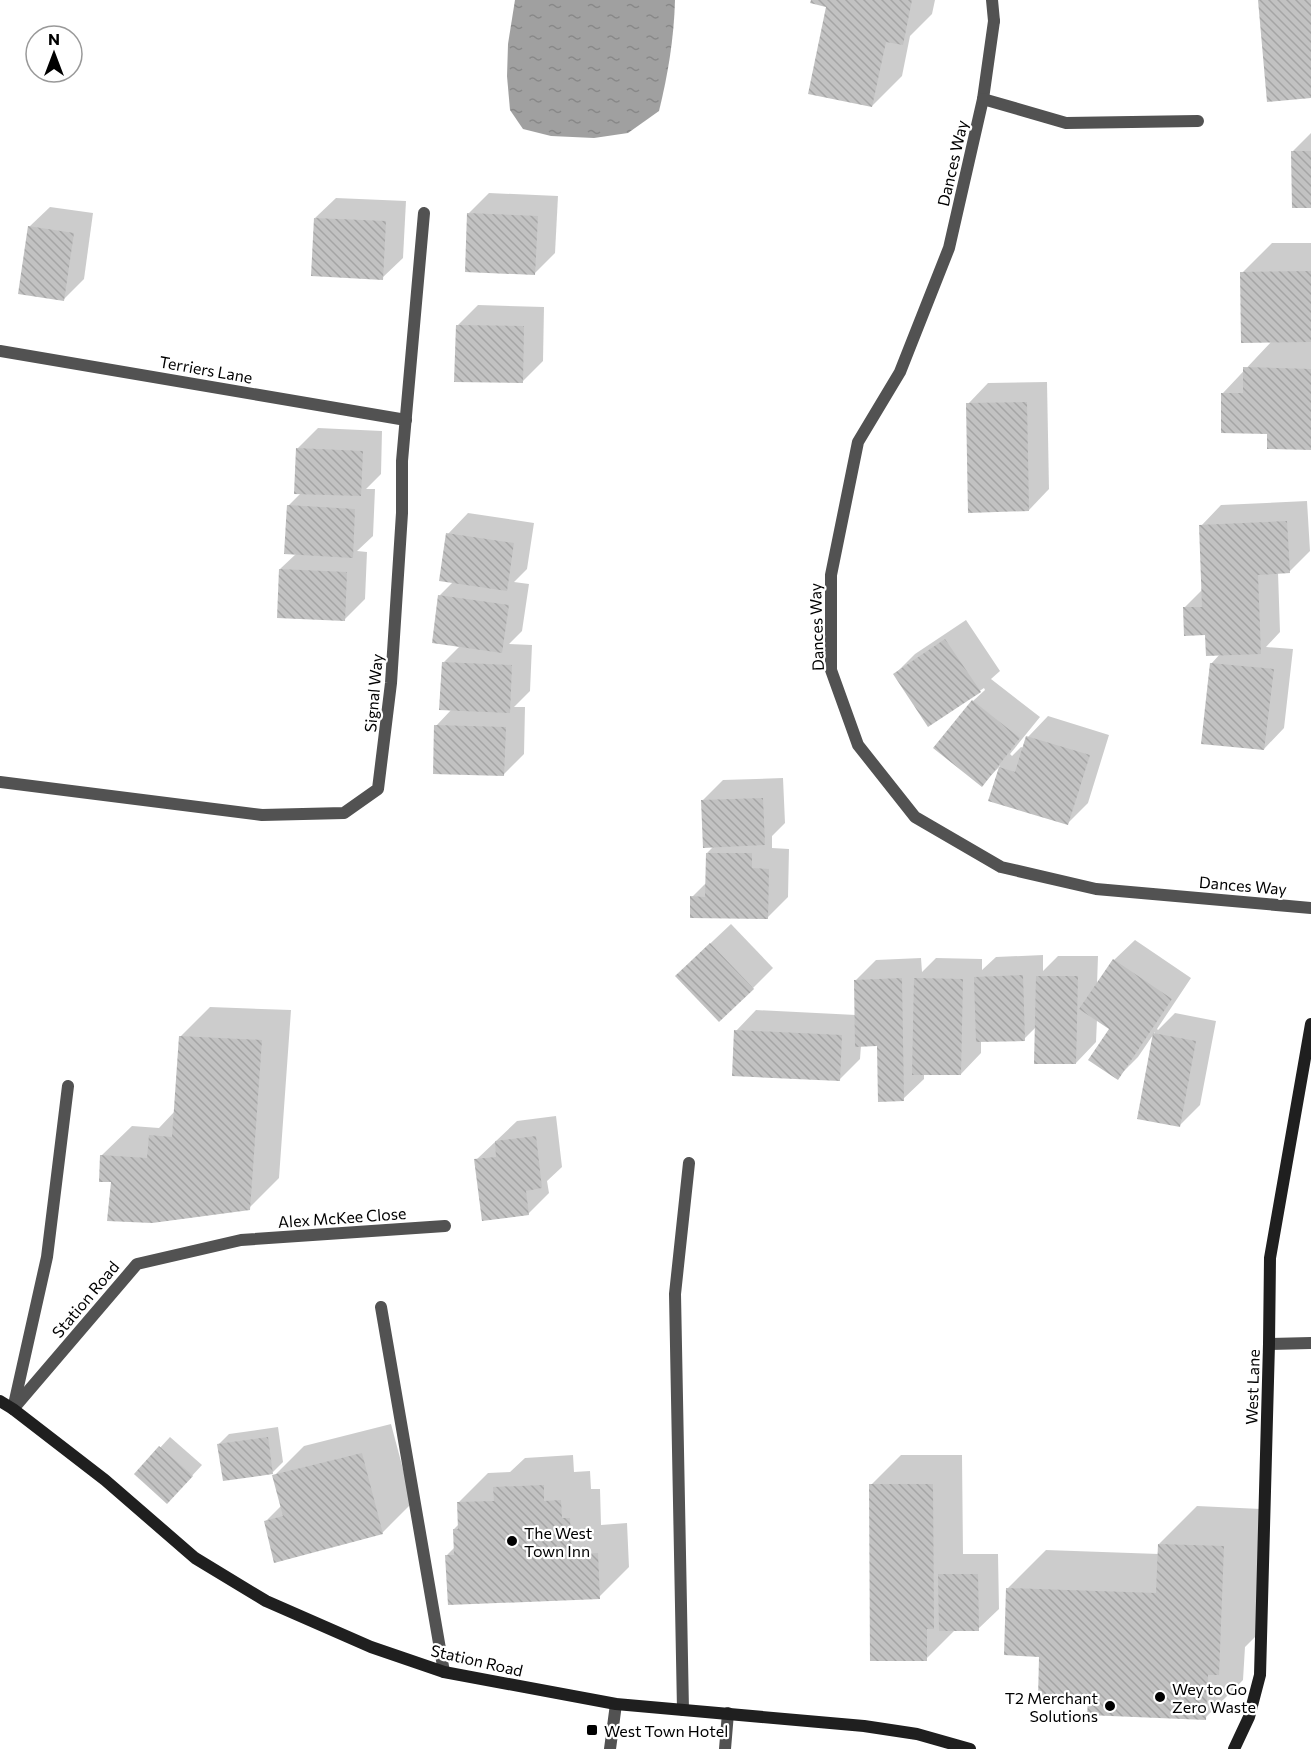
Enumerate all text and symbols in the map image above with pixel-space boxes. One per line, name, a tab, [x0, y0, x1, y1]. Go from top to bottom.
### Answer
north arrow	[24, 24, 84, 84]
text: N	[48, 29, 60, 48]
street label: Dances Way	[933, 118, 971, 208]
street label: Terriers Lane	[158, 351, 254, 387]
street label: Dances Way	[805, 583, 827, 671]
street label: Signal Way	[360, 653, 386, 733]
street label: Dances Way	[1198, 872, 1288, 898]
street label: Alex McKee Close	[277, 1203, 407, 1231]
street label: Station Road	[48, 1257, 122, 1341]
street label: West Lane	[1241, 1349, 1263, 1425]
place label: The West Town Inn	[524, 1523, 593, 1560]
marker: The West Town Inn	[505, 1534, 519, 1548]
street label: Station Road	[429, 1640, 525, 1680]
place label: Wey to Go Zero Waste	[1172, 1679, 1256, 1716]
place label: T2 Merchant Solutions	[1005, 1688, 1098, 1725]
marker: Wey to Go Zero Waste	[1153, 1690, 1167, 1704]
marker: T2 Merchant Solutions	[1103, 1699, 1117, 1713]
place label: West Town Hotel	[604, 1721, 728, 1740]
marker: West Town Hotel	[585, 1723, 599, 1737]

